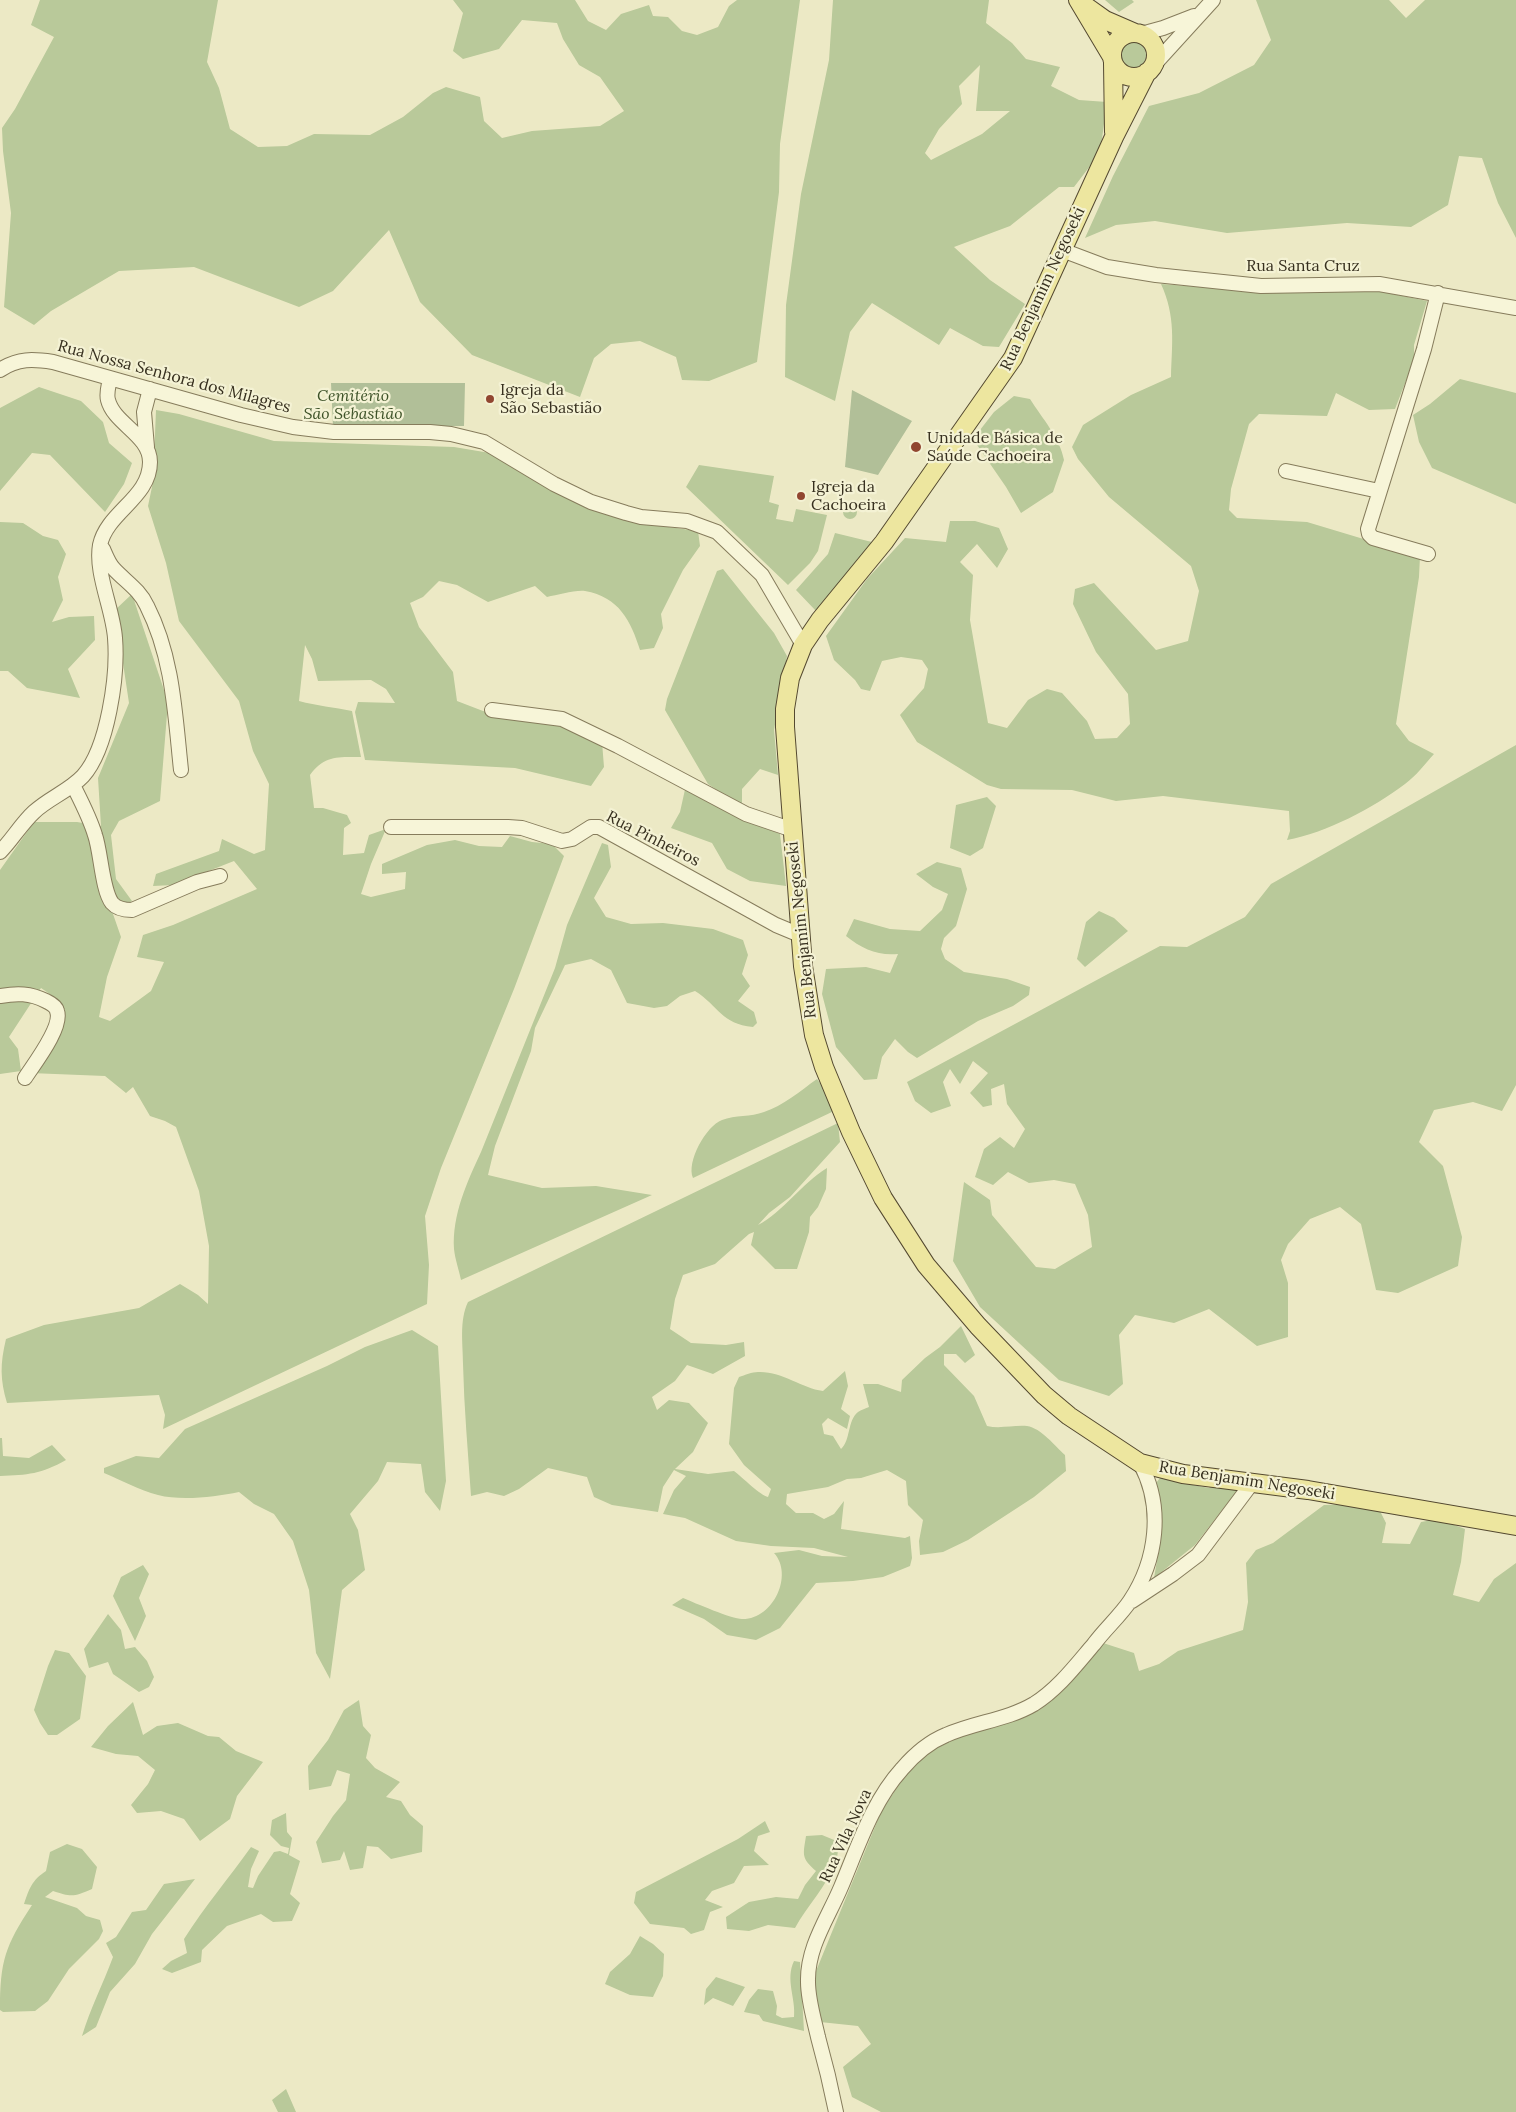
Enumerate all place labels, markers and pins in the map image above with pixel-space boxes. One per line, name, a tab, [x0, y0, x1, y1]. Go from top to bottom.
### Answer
place label: Igreja da São Sebastião	[500, 380, 602, 418]
marker: Igreja da São Sebastião	[484, 393, 496, 405]
place label: Unidade Básica de Saúde Cachoeira	[927, 428, 1063, 466]
marker: Unidade Básica de Saúde Cachoeira	[909, 440, 923, 454]
place label: Igreja da Cachoeira	[811, 477, 886, 515]
marker: Igreja da Cachoeira	[795, 490, 807, 502]

